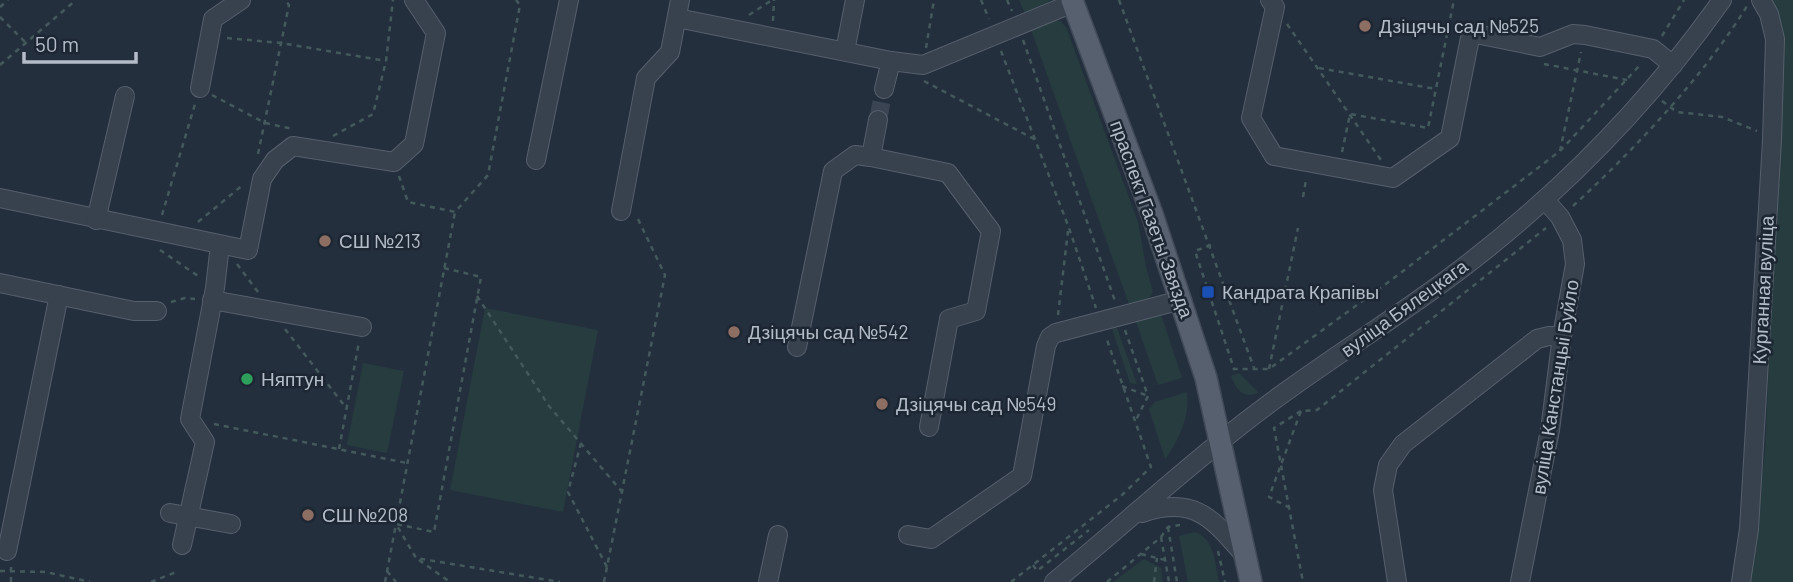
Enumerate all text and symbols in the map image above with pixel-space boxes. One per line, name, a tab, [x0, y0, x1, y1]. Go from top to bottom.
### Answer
place label: Дзіцячы сад №525	[1379, 14, 1539, 37]
marker: Дзіцячы сад №525	[1357, 18, 1373, 34]
scale bar	[24, 21, 136, 65]
text: 50 m	[35, 31, 79, 56]
street label: праспект Газеты Звязда	[1106, 117, 1199, 321]
street label: Курганная вуліца	[1747, 214, 1778, 365]
place label: СШ №213	[339, 229, 421, 252]
marker: СШ №213	[317, 233, 333, 249]
street label: вуліца Бялецкага	[1336, 254, 1472, 361]
street label: вуліца Канстанцыі Буйло	[1526, 278, 1583, 496]
place label: Кандрата Крапівы	[1222, 280, 1379, 303]
marker: Кандрата Крапівы	[1200, 284, 1216, 300]
place label: Дзіцячы сад №542	[748, 320, 909, 343]
marker: Дзіцячы сад №542	[726, 324, 742, 340]
place label: Няптун	[261, 367, 324, 390]
marker: Няптун	[239, 371, 255, 387]
place label: Дзіцячы сад №549	[896, 392, 1056, 415]
marker: Дзіцячы сад №549	[874, 396, 890, 412]
place label: СШ №208	[322, 503, 408, 526]
marker: СШ №208	[300, 507, 316, 523]

